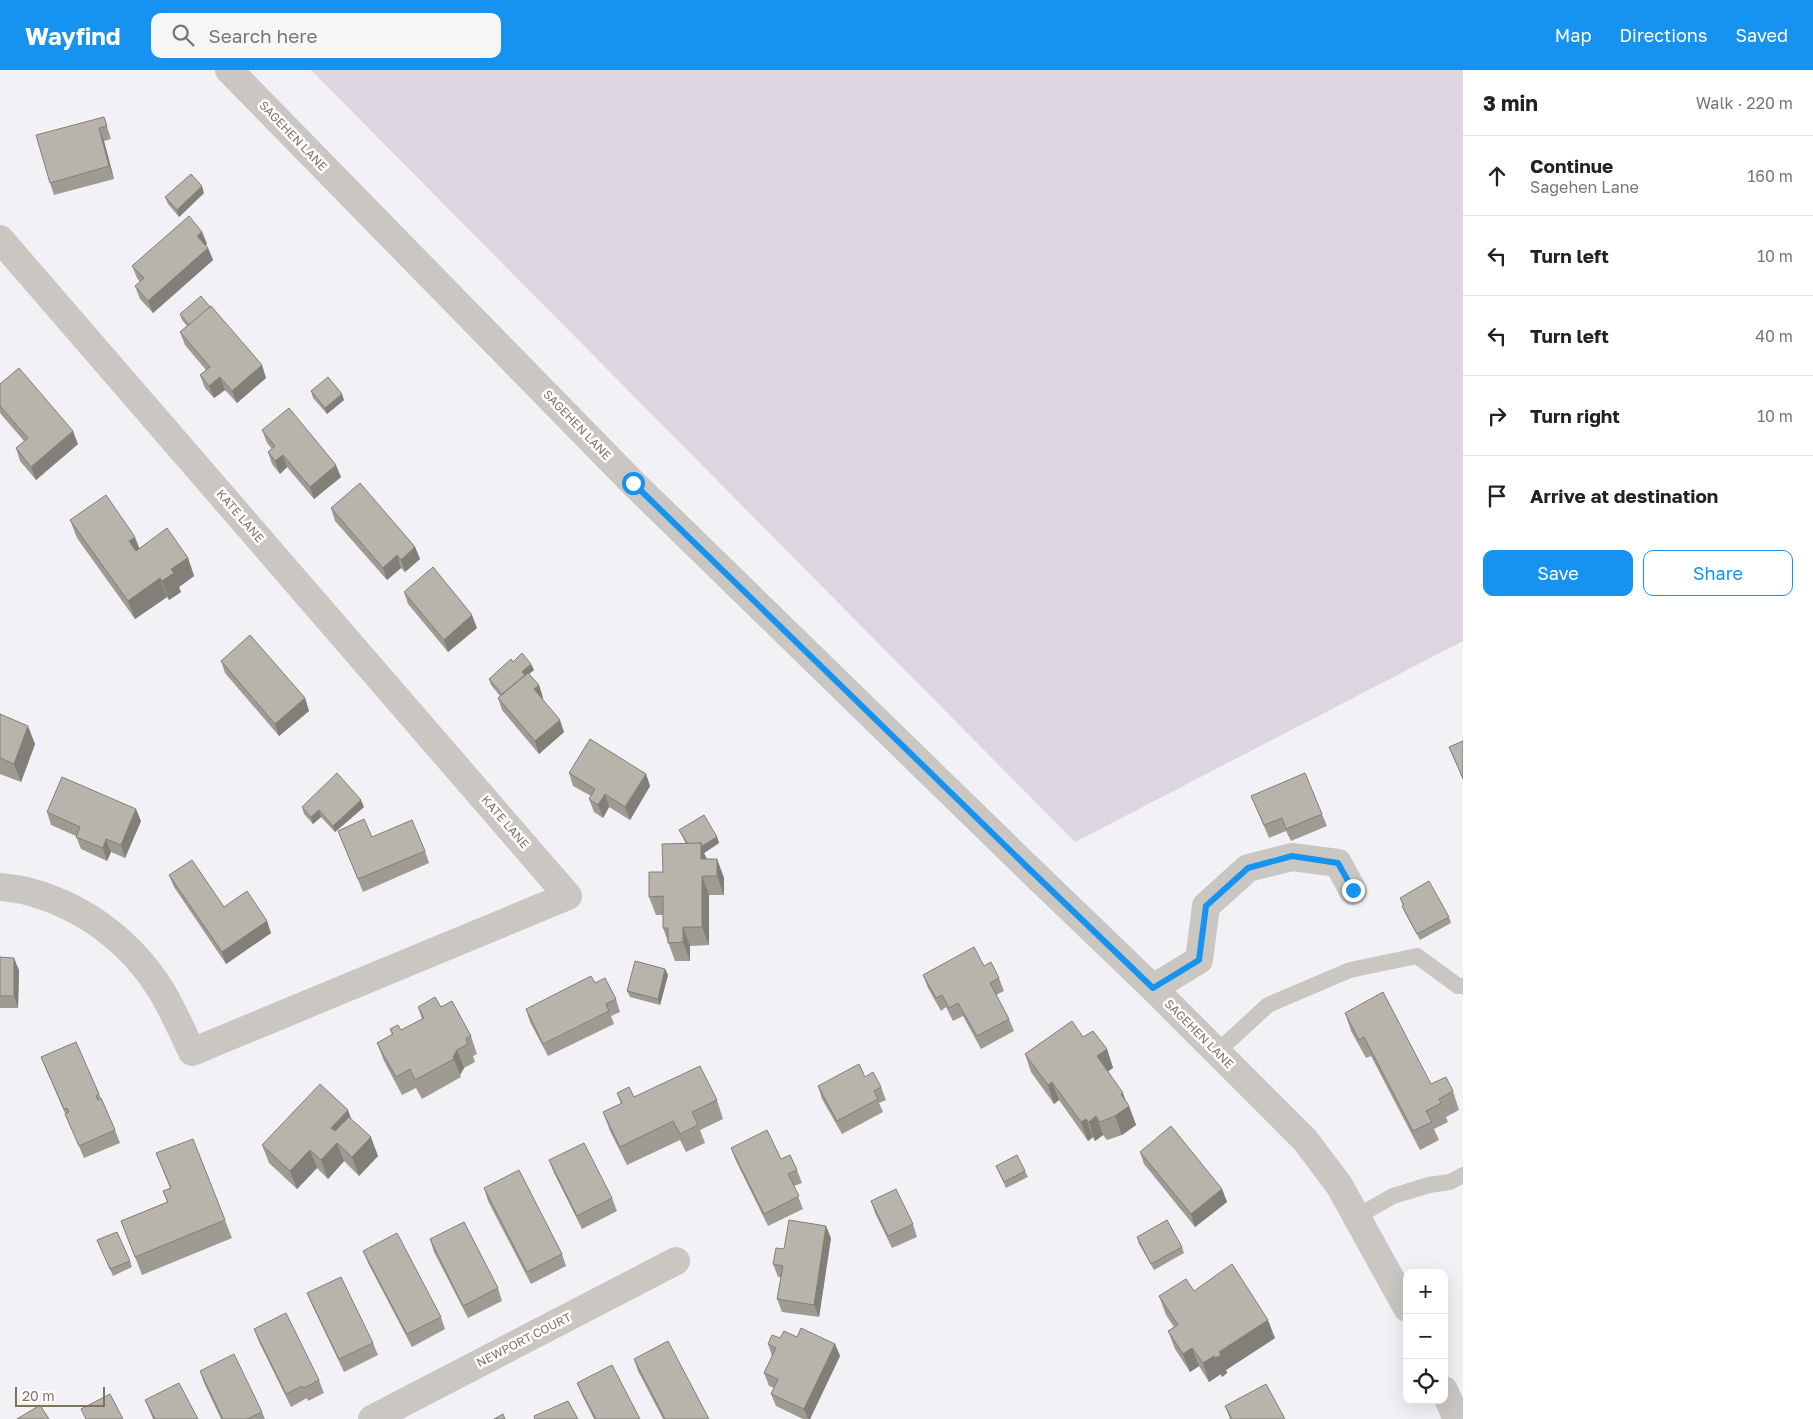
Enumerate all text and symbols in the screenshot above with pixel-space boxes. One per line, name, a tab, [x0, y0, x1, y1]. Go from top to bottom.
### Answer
search box	[151, 13, 501, 58]
text: Wayfind	[25, 21, 121, 50]
icon: search	[169, 21, 197, 49]
text: Search here	[209, 24, 317, 47]
text: Map	[1555, 24, 1591, 46]
text: Directions	[1619, 24, 1707, 46]
text: Saved	[1735, 24, 1788, 46]
text: 3 min	[1483, 90, 1538, 116]
text: Walk · 220 m	[1696, 93, 1793, 113]
street label: SAGEHEN LANE	[256, 98, 330, 174]
text: Continue	[1530, 154, 1613, 177]
icon: ahead	[1483, 162, 1511, 190]
text: 160 m	[1747, 166, 1793, 186]
text: Sagehen Lane	[1530, 177, 1639, 197]
icon: left	[1483, 242, 1511, 270]
text: Turn left	[1530, 244, 1609, 267]
text: 10 m	[1757, 246, 1793, 266]
icon: left	[1483, 322, 1511, 350]
text: Turn left	[1530, 324, 1609, 347]
text: 40 m	[1755, 326, 1793, 346]
street label: SAGEHEN LANE	[540, 387, 614, 463]
icon: right	[1483, 402, 1511, 430]
text: Turn right	[1530, 404, 1620, 427]
text: 10 m	[1757, 406, 1793, 426]
route start	[622, 472, 645, 495]
icon: arrive	[1483, 482, 1511, 510]
text: Arrive at destination	[1530, 484, 1718, 507]
street label: KATE LANE	[213, 486, 267, 545]
button: Save	[1483, 550, 1633, 596]
button: Share	[1643, 550, 1793, 596]
street label: KATE LANE	[478, 792, 532, 851]
route end	[1342, 879, 1365, 902]
street label: SAGEHEN LANE	[1162, 996, 1237, 1071]
map controls	[1403, 1269, 1448, 1404]
button: +	[1403, 1269, 1448, 1314]
street label: NEWPORT COURT	[474, 1309, 574, 1370]
button: −	[1403, 1314, 1448, 1359]
button: locate	[1403, 1359, 1448, 1404]
scale bar	[15, 1384, 105, 1407]
text: 20 m	[22, 1387, 55, 1404]

